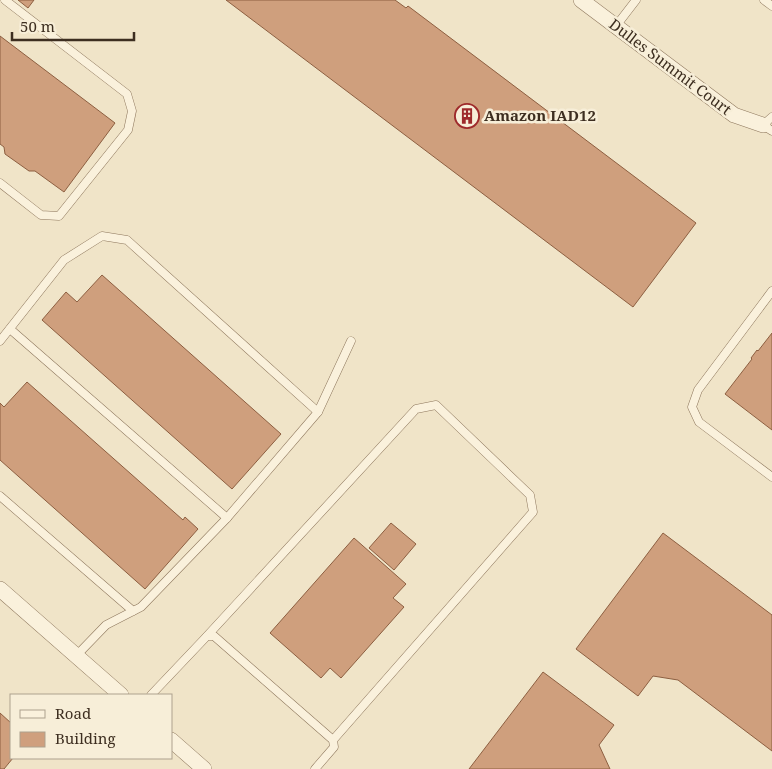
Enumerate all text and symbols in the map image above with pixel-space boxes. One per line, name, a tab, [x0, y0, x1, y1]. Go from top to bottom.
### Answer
scale bar	[12, 10, 135, 42]
street label: Dulles Summit Court	[605, 14, 736, 119]
text: 50 m	[20, 16, 55, 36]
building icon: Amazon IAD12	[454, 103, 480, 129]
place label: Amazon IAD12	[484, 105, 596, 125]
legend	[10, 694, 172, 759]
text: Road	[55, 703, 91, 723]
text: Building	[55, 728, 116, 748]

